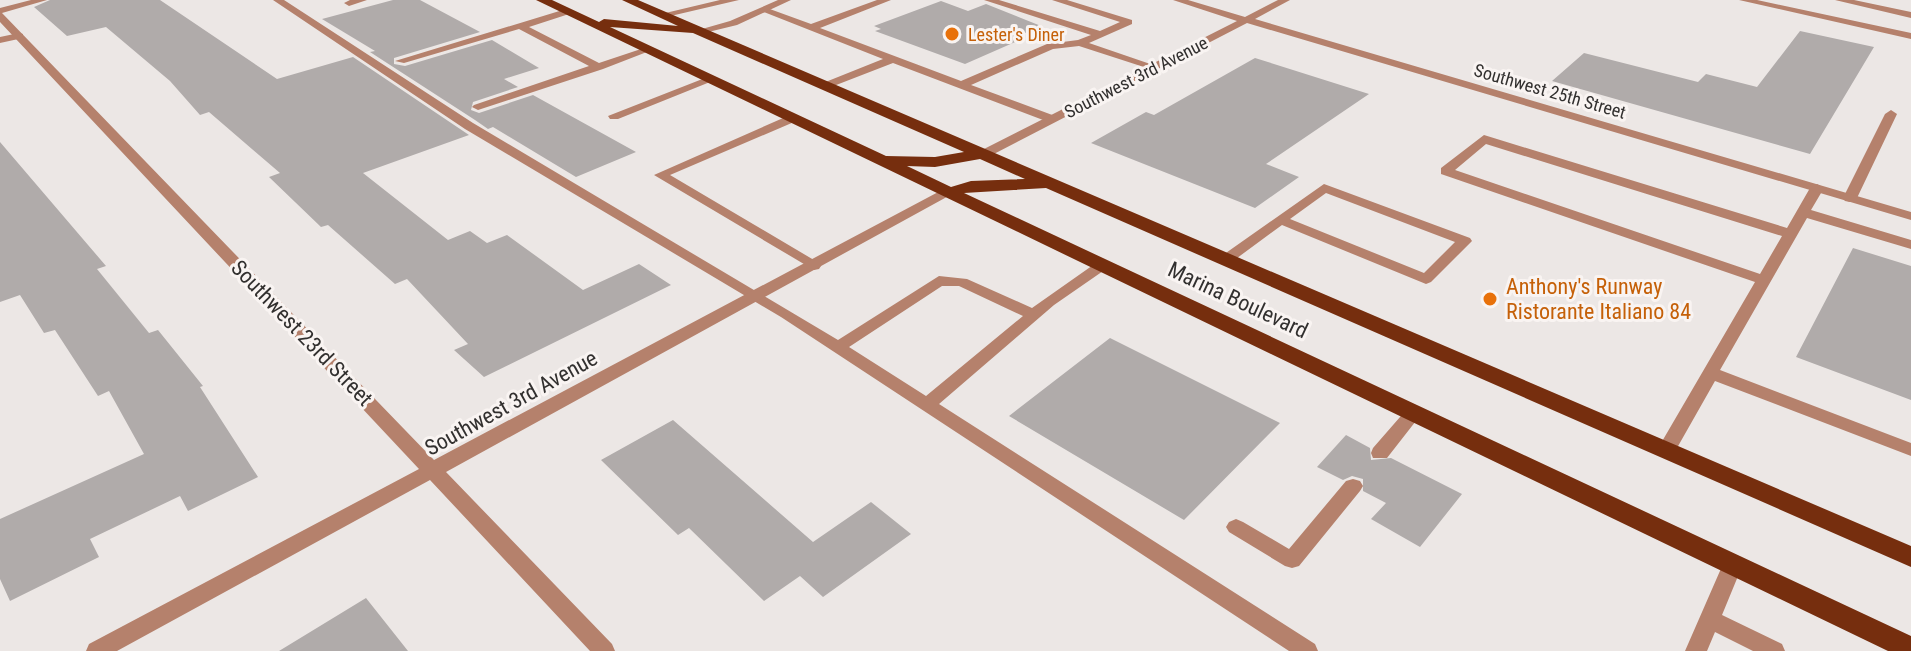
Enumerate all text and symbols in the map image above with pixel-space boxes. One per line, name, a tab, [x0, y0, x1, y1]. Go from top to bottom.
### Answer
place label: Lester's Diner	[968, 24, 1065, 45]
marker: Lester's Diner	[943, 25, 961, 43]
street label: Southwest 3rd Avenue	[1061, 32, 1211, 122]
street label: Southwest 25th Street	[1472, 59, 1628, 123]
street label: Southwest 23rd Street	[226, 255, 378, 411]
street label: Marina Boulevard	[1164, 257, 1312, 343]
place label: Anthony's Runway Ristorante Italiano 84	[1506, 274, 1691, 324]
marker: Anthony's Runway Ristorante Italiano 84	[1481, 290, 1499, 308]
street label: Southwest 3rd Avenue	[420, 345, 602, 461]

